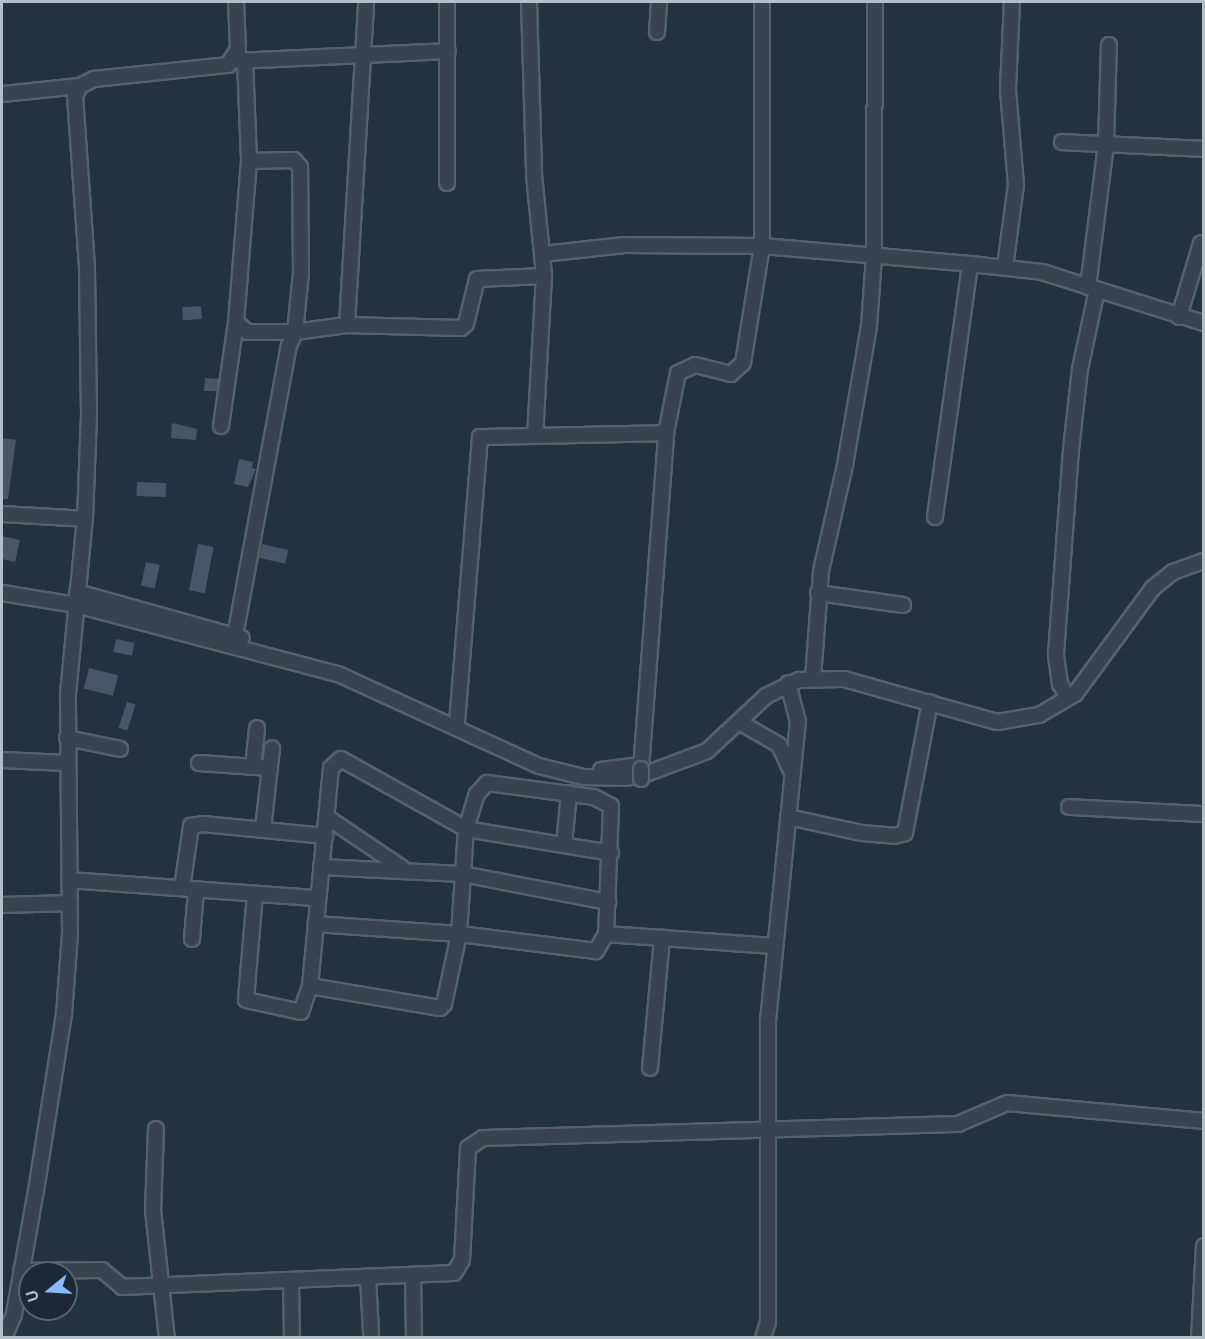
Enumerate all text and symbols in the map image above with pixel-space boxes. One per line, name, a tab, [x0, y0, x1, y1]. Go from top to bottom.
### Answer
north arrow	[18, 1261, 78, 1321]
text: U	[21, 1288, 44, 1305]

